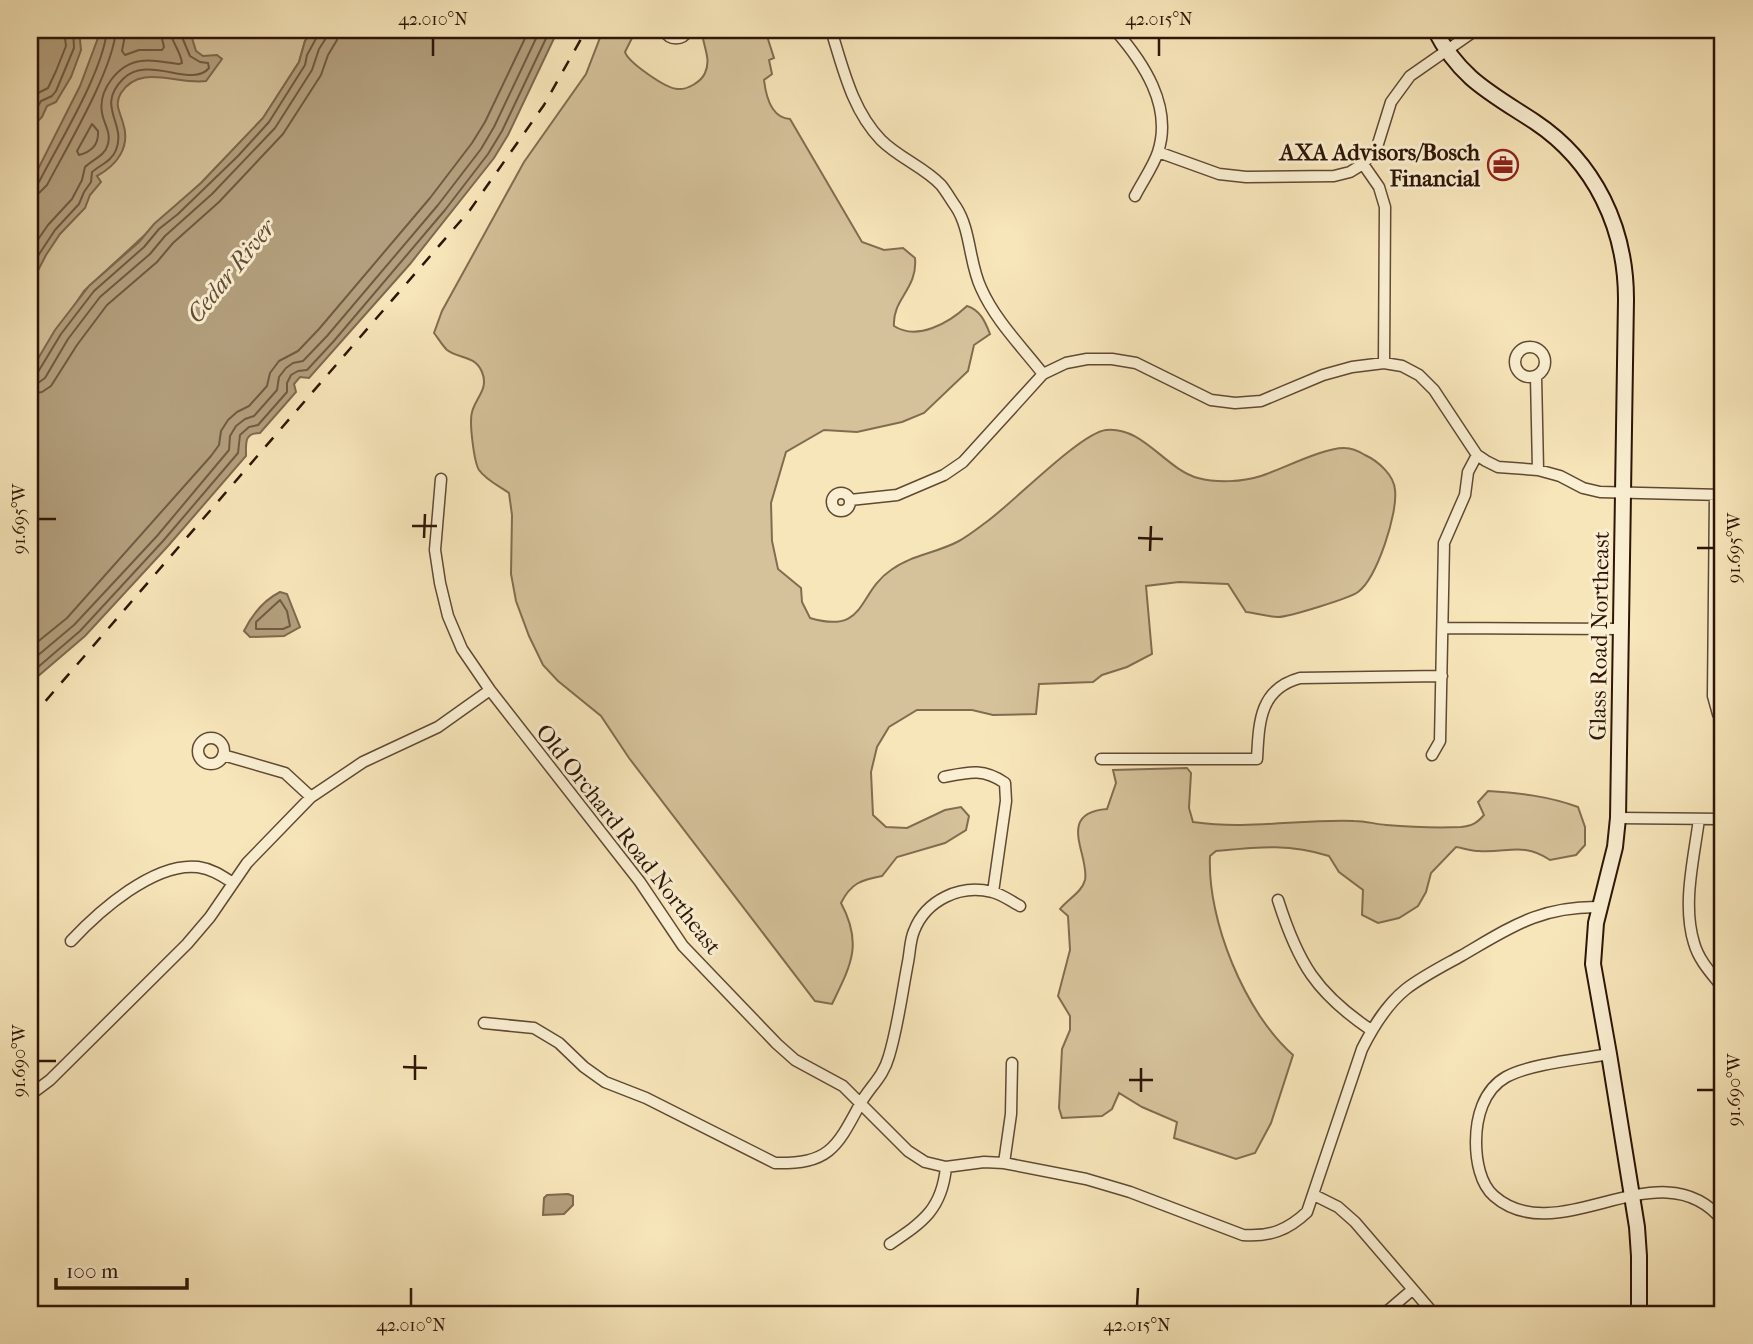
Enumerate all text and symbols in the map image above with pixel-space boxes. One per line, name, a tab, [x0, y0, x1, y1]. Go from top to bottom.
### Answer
text: 42.010°N	[398, 9, 468, 30]
text: 42.015°N	[1125, 9, 1193, 30]
place label: AXA Advisors/Bosch Financial	[1278, 139, 1481, 192]
office icon: AXA Advisors/Bosch Financial	[1486, 148, 1520, 182]
water label: Cedar River	[181, 212, 282, 328]
text: 91.695°W	[9, 482, 30, 554]
text: 91.695°W	[1724, 511, 1745, 583]
street label: Glass Road Northeast	[1584, 531, 1615, 741]
street label: Old Orchard Road Northeast	[530, 719, 727, 960]
text: 91.690°W	[9, 1023, 30, 1097]
text: 91.690°W	[1724, 1052, 1745, 1126]
scale bar	[56, 1246, 187, 1290]
text: 100 m	[66, 1259, 119, 1283]
text: 42.010°N	[376, 1315, 446, 1336]
text: 42.015°N	[1103, 1315, 1171, 1336]

